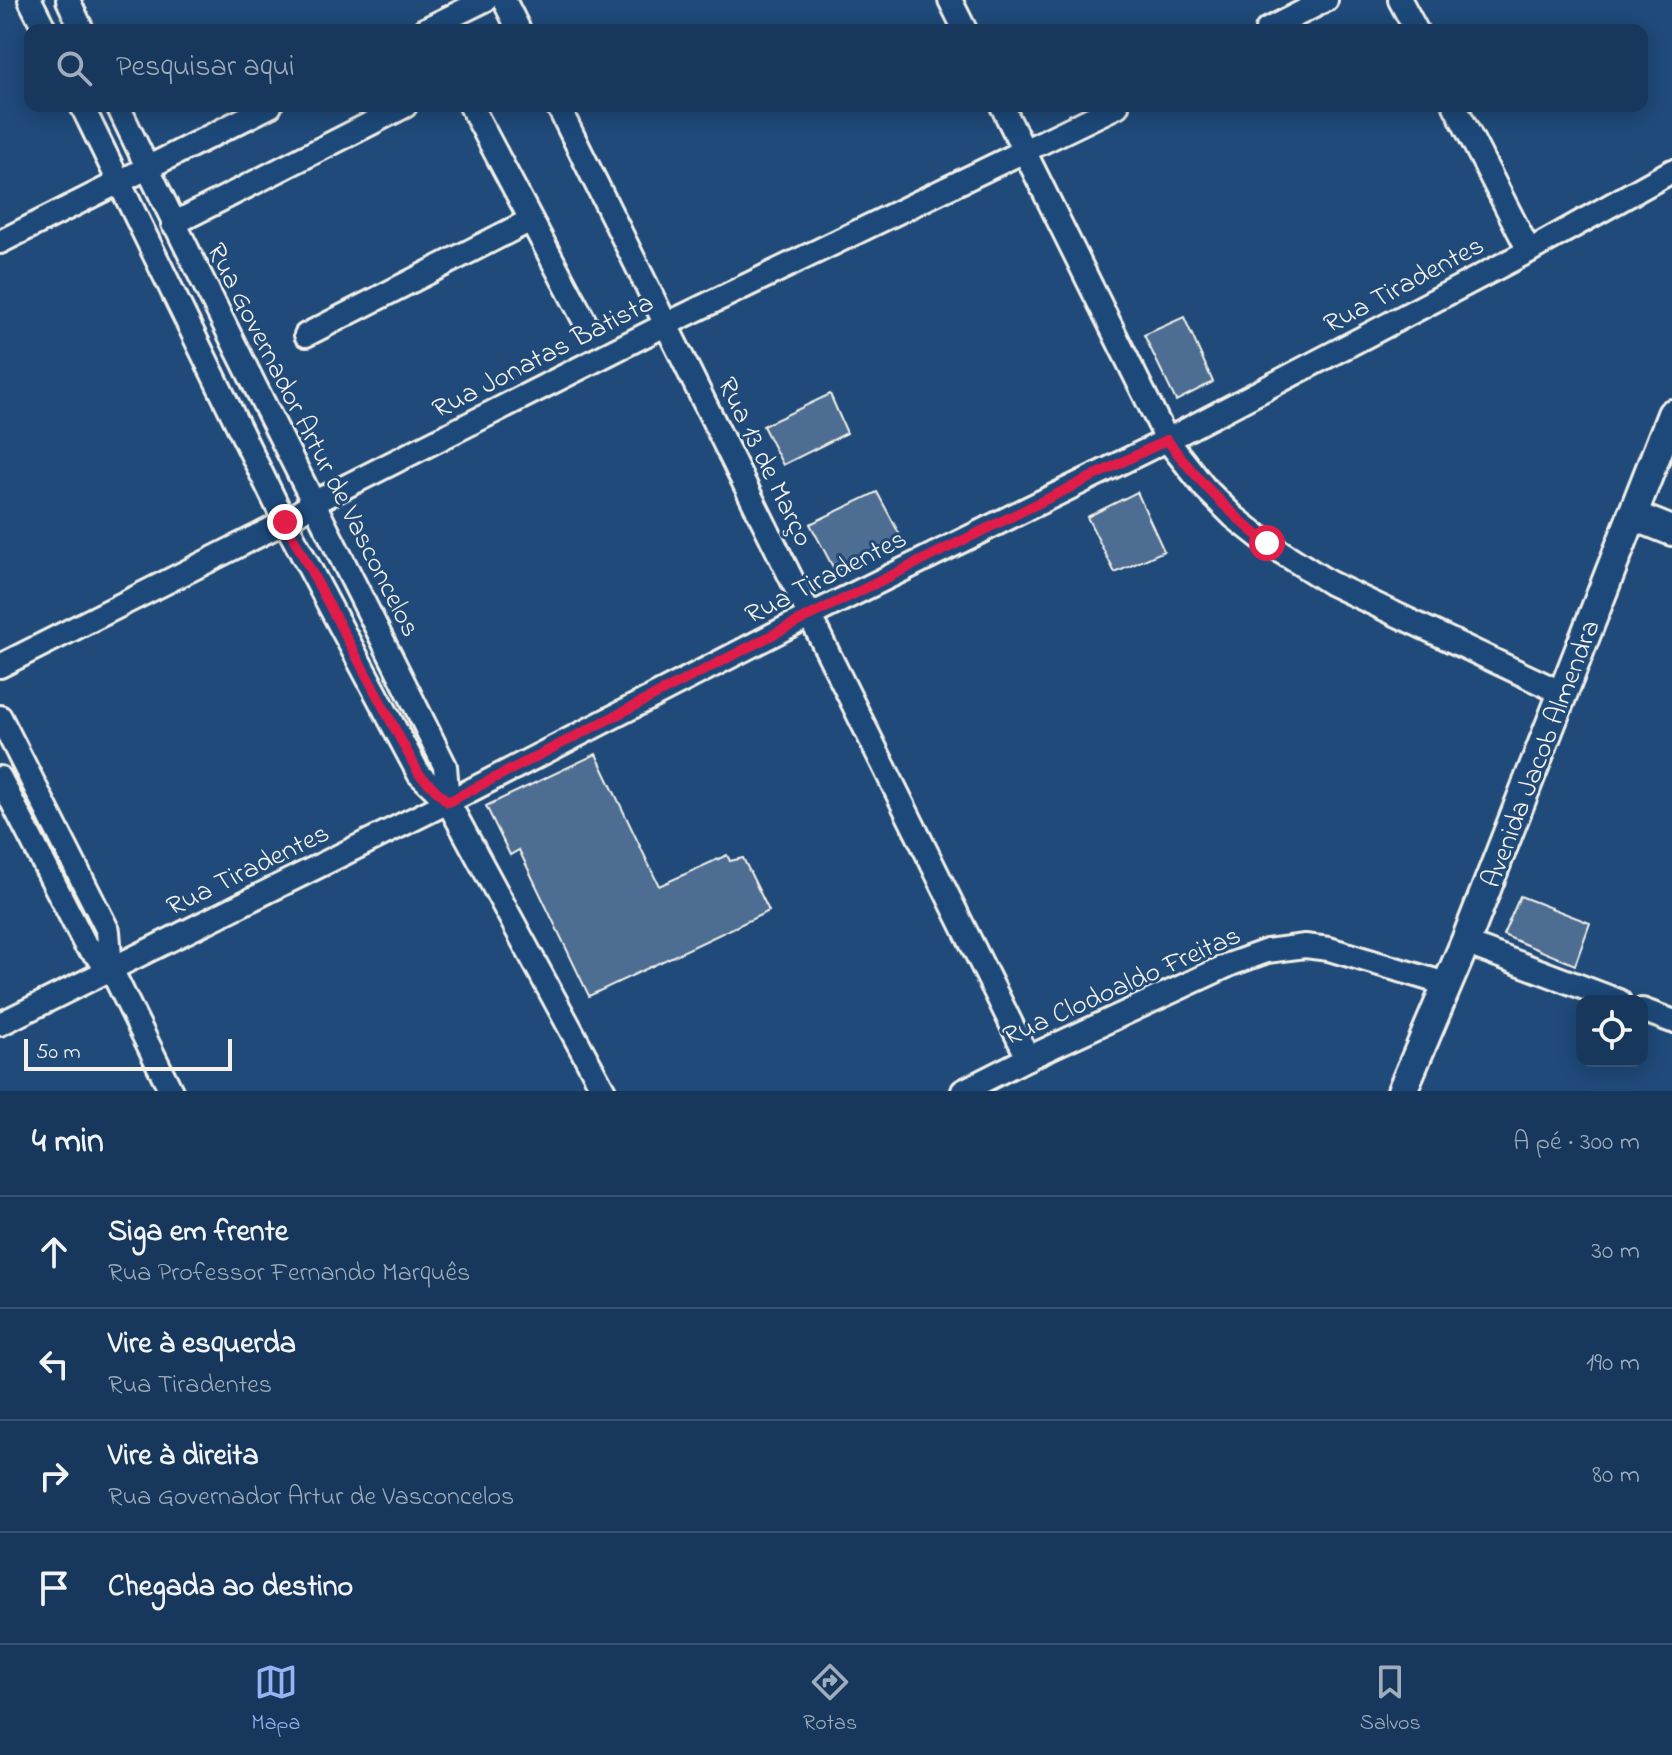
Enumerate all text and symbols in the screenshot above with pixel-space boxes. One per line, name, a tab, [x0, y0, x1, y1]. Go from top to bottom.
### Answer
search box	[24, 24, 1648, 112]
icon: search	[52, 46, 96, 90]
text: Pesquisar aqui	[116, 46, 295, 90]
street label: Rua Tiradentes	[1317, 227, 1492, 346]
street label: Rua Governador Artur de Vasconcelos	[194, 236, 429, 645]
street label: Rua Jonatas Batista	[426, 284, 661, 431]
street label: Rua 13 de Março	[705, 371, 823, 554]
route end	[267, 504, 303, 540]
street label: Rua Tiradentes	[739, 520, 915, 636]
route start	[1249, 525, 1285, 561]
street label: Avenida Jacob Almendra	[1472, 614, 1612, 894]
street label: Rua Tiradentes	[160, 814, 337, 928]
street label: Rua Clodoaldo Freitas	[997, 916, 1248, 1058]
map controls	[1576, 995, 1648, 1067]
button: locate	[1576, 995, 1648, 1067]
scale bar	[24, 1035, 232, 1071]
text: 50 m	[36, 1037, 81, 1069]
text: 4 min	[32, 1118, 104, 1168]
text: A pé · 300 m	[1513, 1124, 1640, 1162]
text: Siga em frente	[108, 1211, 288, 1255]
icon: ahead	[32, 1230, 76, 1274]
text: 30 m	[1591, 1233, 1640, 1271]
text: Rua Professor Fernando Marquês	[108, 1255, 470, 1293]
text: Vire à esquerda	[108, 1323, 296, 1367]
icon: left	[32, 1342, 76, 1386]
text: 190 m	[1586, 1345, 1640, 1383]
text: Rua Tiradentes	[108, 1367, 272, 1405]
text: Vire à direita	[108, 1435, 259, 1479]
icon: right	[32, 1454, 76, 1498]
text: 80 m	[1592, 1457, 1640, 1495]
text: Rua Governador Artur de Vasconcelos	[108, 1479, 514, 1517]
icon: arrive	[32, 1566, 76, 1610]
text: Chegada ao destino	[108, 1566, 353, 1610]
tab: Mapa	[251, 1660, 300, 1740]
tab: Rotas	[803, 1660, 857, 1740]
tab: Salvos	[1360, 1660, 1421, 1740]

